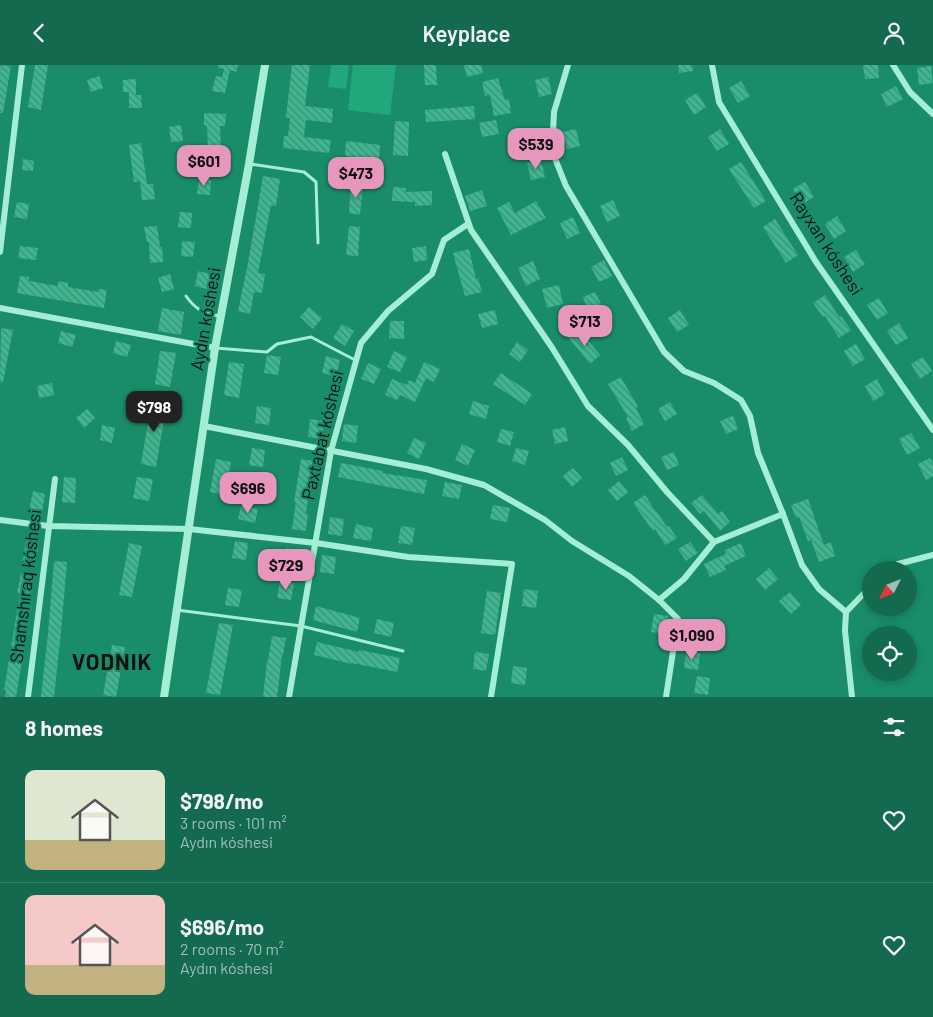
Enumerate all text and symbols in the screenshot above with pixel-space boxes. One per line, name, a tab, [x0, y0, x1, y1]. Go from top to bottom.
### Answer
icon: back	[25, 19, 53, 47]
icon: person	[880, 19, 908, 47]
text: Keyplace	[423, 20, 510, 46]
pin: $539	[506, 127, 566, 170]
text: $539	[519, 134, 553, 153]
pin: $601	[174, 145, 234, 187]
text: $601	[188, 151, 220, 170]
pin: $473	[326, 157, 386, 199]
text: $473	[339, 163, 373, 182]
street label: Rayxan kóshesi	[785, 188, 868, 299]
street label: Aydın kóshesi	[185, 265, 225, 372]
pin: $713	[555, 305, 615, 347]
text: $713	[569, 311, 601, 330]
street label: Paxtabat kóshesi	[296, 368, 348, 502]
pin: $798	[124, 391, 184, 433]
text: $798	[137, 397, 171, 416]
pin: $696	[218, 471, 278, 514]
text: $696	[231, 478, 265, 497]
street label: Shamshıraq kóshesi	[5, 508, 45, 664]
pin: $729	[256, 549, 316, 591]
text: $729	[269, 555, 303, 574]
north arrow	[862, 561, 918, 616]
map controls	[862, 561, 917, 681]
pin: $1,090	[651, 619, 733, 661]
text: $1,090	[669, 625, 715, 644]
button: locate	[862, 626, 917, 681]
district label: VODNIK	[72, 648, 152, 674]
icon: filters	[880, 713, 908, 741]
text: 8 homes	[25, 715, 103, 740]
text: $798/mo	[180, 788, 263, 813]
icon: home	[65, 790, 125, 850]
icon: heart	[880, 806, 908, 834]
text: 3 rooms · 101 m²	[180, 813, 287, 832]
text: Aydın kóshesi	[180, 832, 273, 851]
text: $696/mo	[180, 914, 264, 939]
icon: home	[65, 915, 125, 975]
icon: heart	[880, 931, 908, 959]
text: 2 rooms · 70 m²	[180, 939, 284, 958]
text: Aydın kóshesi	[180, 958, 273, 977]

